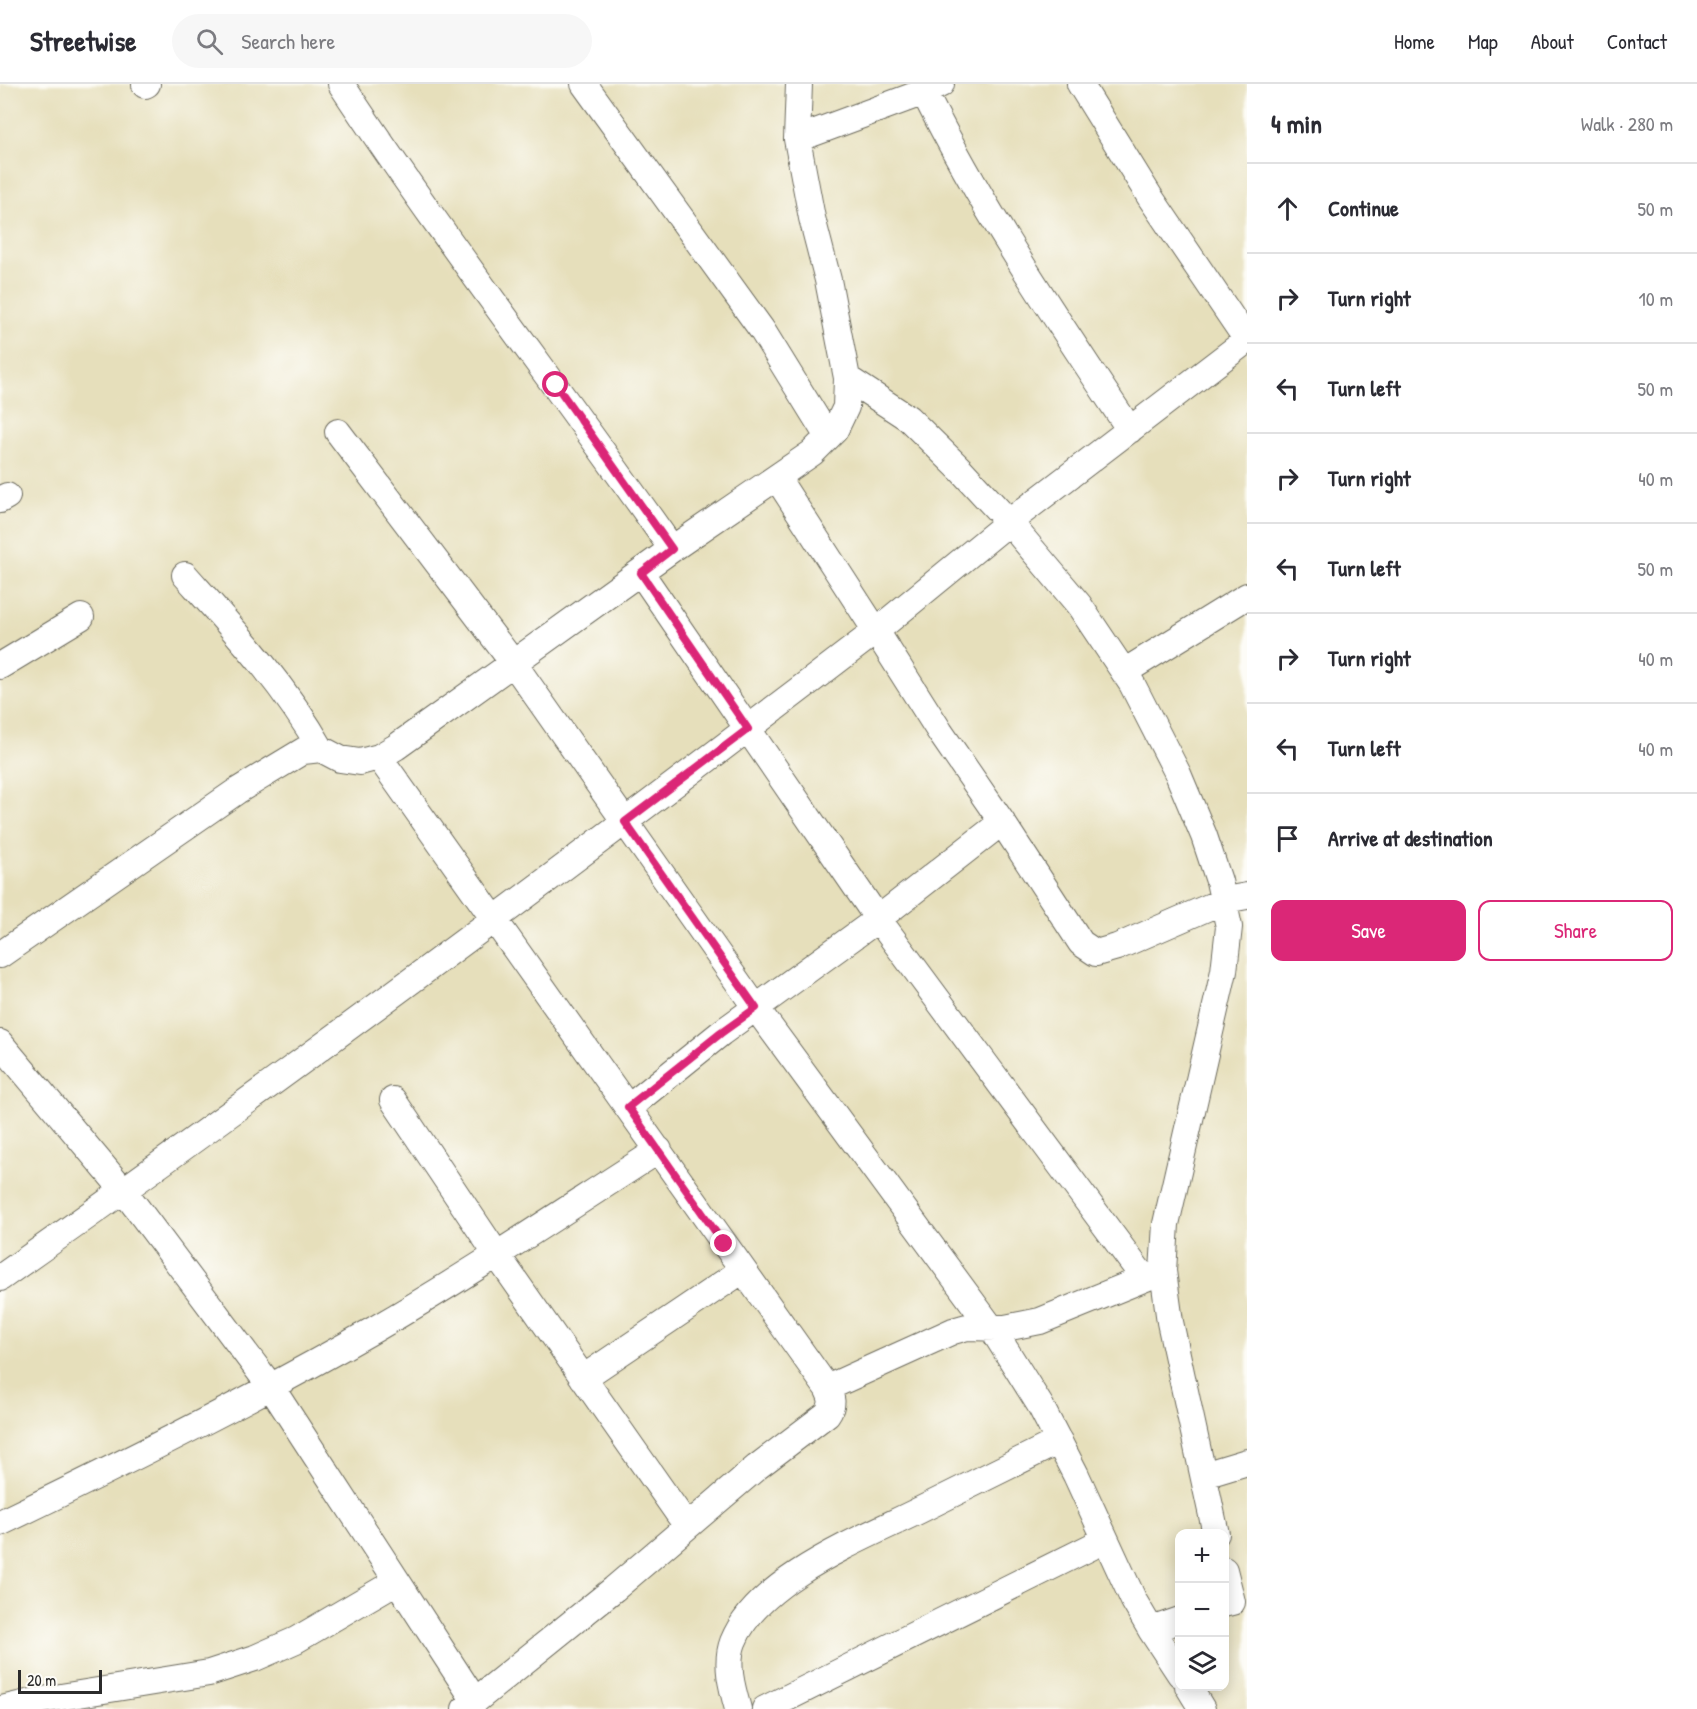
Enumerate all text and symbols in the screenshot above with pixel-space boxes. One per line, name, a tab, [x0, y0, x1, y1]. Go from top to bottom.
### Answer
search box	[172, 14, 592, 68]
text: Streetwise	[30, 22, 136, 60]
icon: search	[193, 25, 226, 58]
text: Search here	[241, 26, 335, 56]
text: Home	[1394, 27, 1435, 56]
text: Map	[1468, 27, 1498, 56]
text: About	[1531, 27, 1574, 56]
text: Contact	[1607, 27, 1667, 56]
text: 4 min	[1271, 106, 1322, 141]
text: Walk · 280 m	[1581, 110, 1673, 137]
icon: ahead	[1271, 192, 1304, 225]
text: Continue	[1328, 193, 1399, 223]
text: 50 m	[1637, 195, 1673, 222]
icon: right	[1271, 282, 1304, 315]
text: Turn right	[1328, 283, 1411, 313]
text: 10 m	[1639, 285, 1673, 312]
route start	[542, 371, 568, 397]
icon: left	[1271, 372, 1304, 405]
text: Turn left	[1328, 373, 1401, 403]
text: 50 m	[1637, 375, 1673, 402]
icon: right	[1271, 462, 1304, 495]
text: Turn right	[1328, 463, 1411, 493]
text: 40 m	[1638, 465, 1673, 492]
icon: left	[1271, 552, 1304, 585]
text: Turn left	[1328, 553, 1401, 583]
text: 50 m	[1637, 555, 1673, 582]
icon: right	[1271, 642, 1304, 675]
text: Turn right	[1328, 643, 1411, 673]
text: 40 m	[1638, 645, 1673, 672]
icon: left	[1271, 732, 1304, 765]
text: Turn left	[1328, 733, 1401, 763]
text: 40 m	[1638, 735, 1673, 762]
icon: arrive	[1271, 822, 1304, 855]
text: Arrive at destination	[1328, 823, 1493, 853]
button: Save	[1271, 900, 1466, 961]
button: Share	[1478, 900, 1673, 961]
route end	[710, 1230, 736, 1256]
map controls	[1175, 1529, 1229, 1691]
button: +	[1175, 1529, 1229, 1583]
button: −	[1175, 1583, 1229, 1637]
button: layers	[1175, 1637, 1229, 1691]
scale bar	[18, 1667, 102, 1694]
text: 20 m	[27, 1669, 56, 1691]

